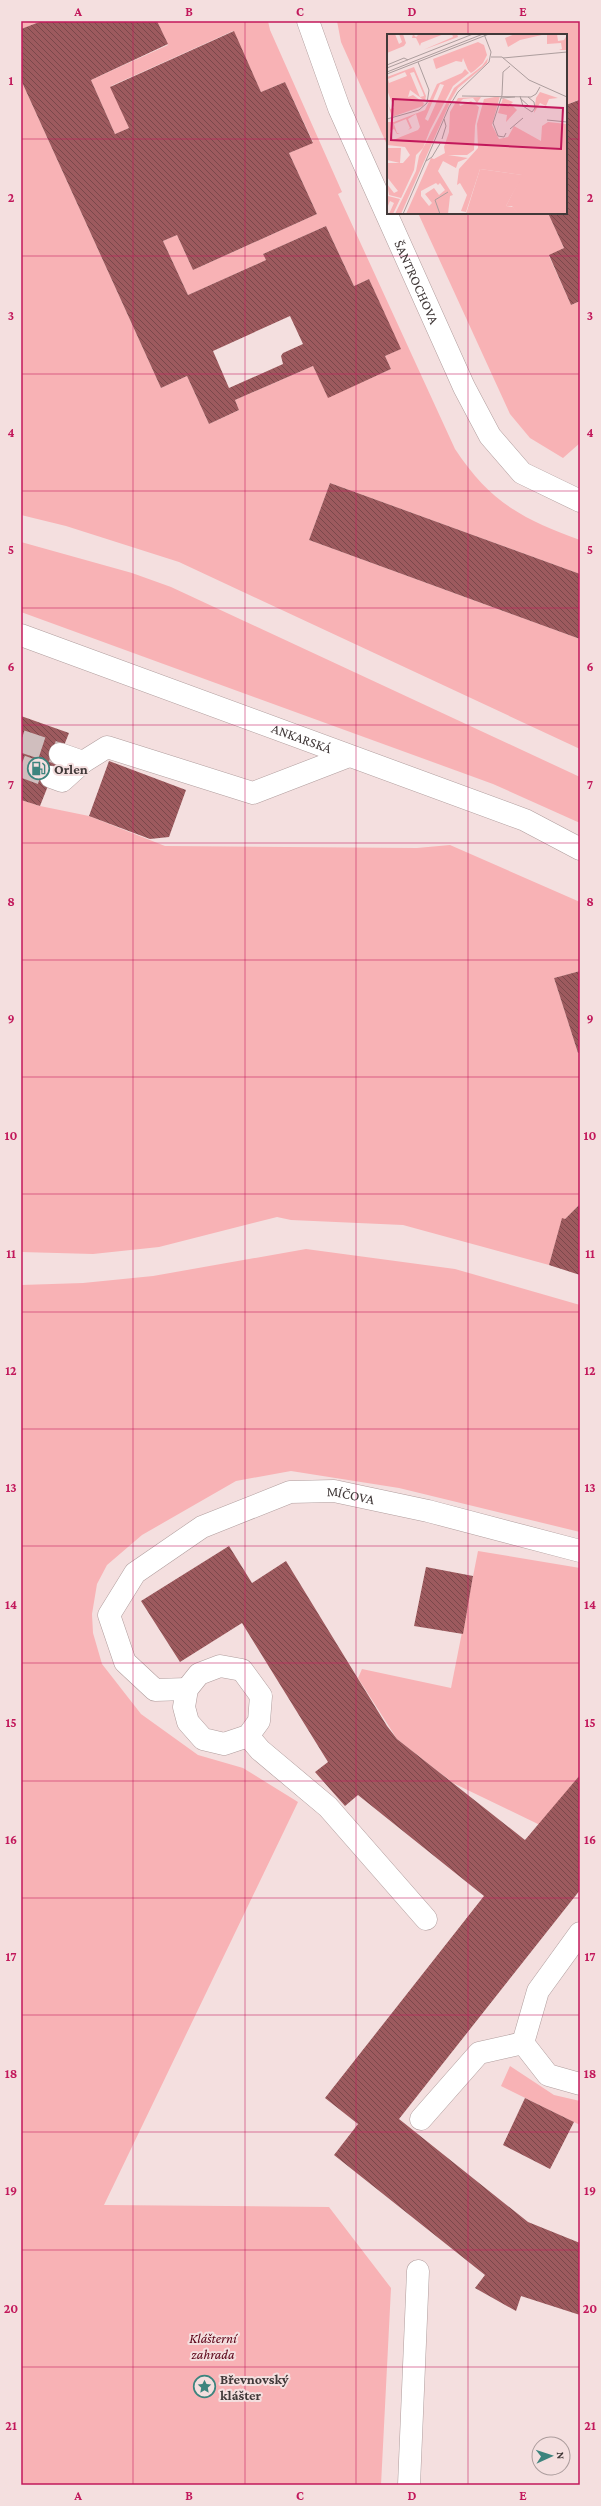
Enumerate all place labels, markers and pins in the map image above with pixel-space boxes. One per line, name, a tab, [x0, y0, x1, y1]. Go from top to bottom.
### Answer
fuel station icon: Orlen	[25, 756, 51, 782]
place label: Orlen	[54, 761, 88, 777]
place label: Břevnovský klášter	[220, 2371, 289, 2403]
place icon: Břevnovský klášter	[191, 2374, 217, 2400]

